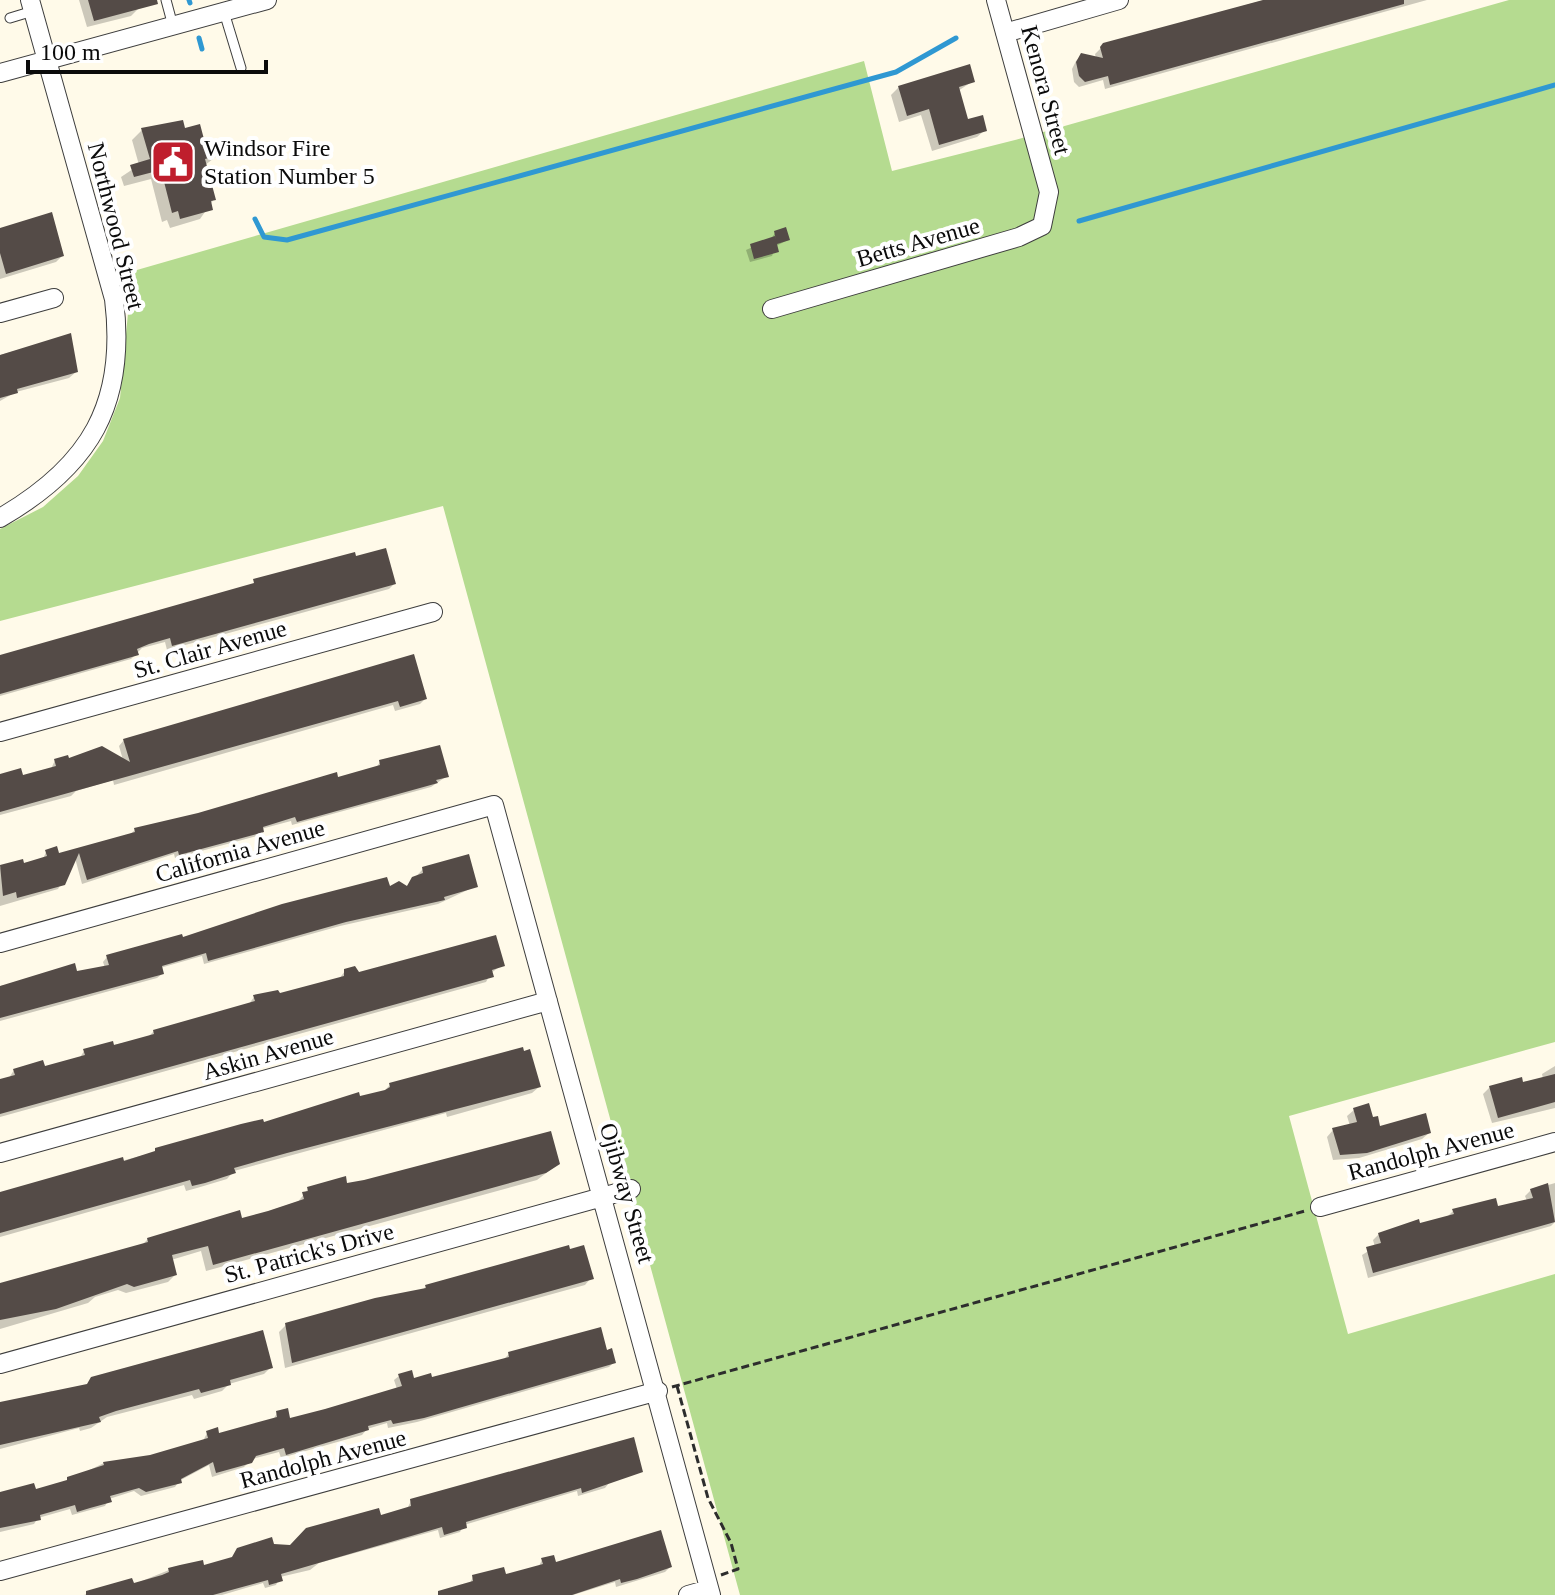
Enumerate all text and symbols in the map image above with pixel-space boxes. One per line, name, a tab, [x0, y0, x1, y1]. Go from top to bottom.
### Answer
street label: Kenora Street	[1016, 23, 1076, 158]
scale bar	[28, 24, 266, 74]
text: 100 m	[40, 39, 101, 65]
place label: Windsor Fire Station Number 5	[204, 135, 375, 189]
public building icon: Windsor Fire Station Number 5	[149, 138, 197, 186]
street label: Northwood Street	[83, 140, 149, 313]
street label: Betts Avenue	[853, 212, 983, 272]
street label: St. Clair Avenue	[131, 615, 289, 683]
street label: California Avenue	[152, 814, 328, 888]
street label: Askin Avenue	[200, 1023, 336, 1085]
street label: Randolph Avenue	[1345, 1116, 1517, 1186]
street label: Ojibway Street	[595, 1120, 660, 1266]
street label: St. Patrick's Drive	[221, 1218, 397, 1288]
street label: Randolph Avenue	[237, 1424, 409, 1494]

